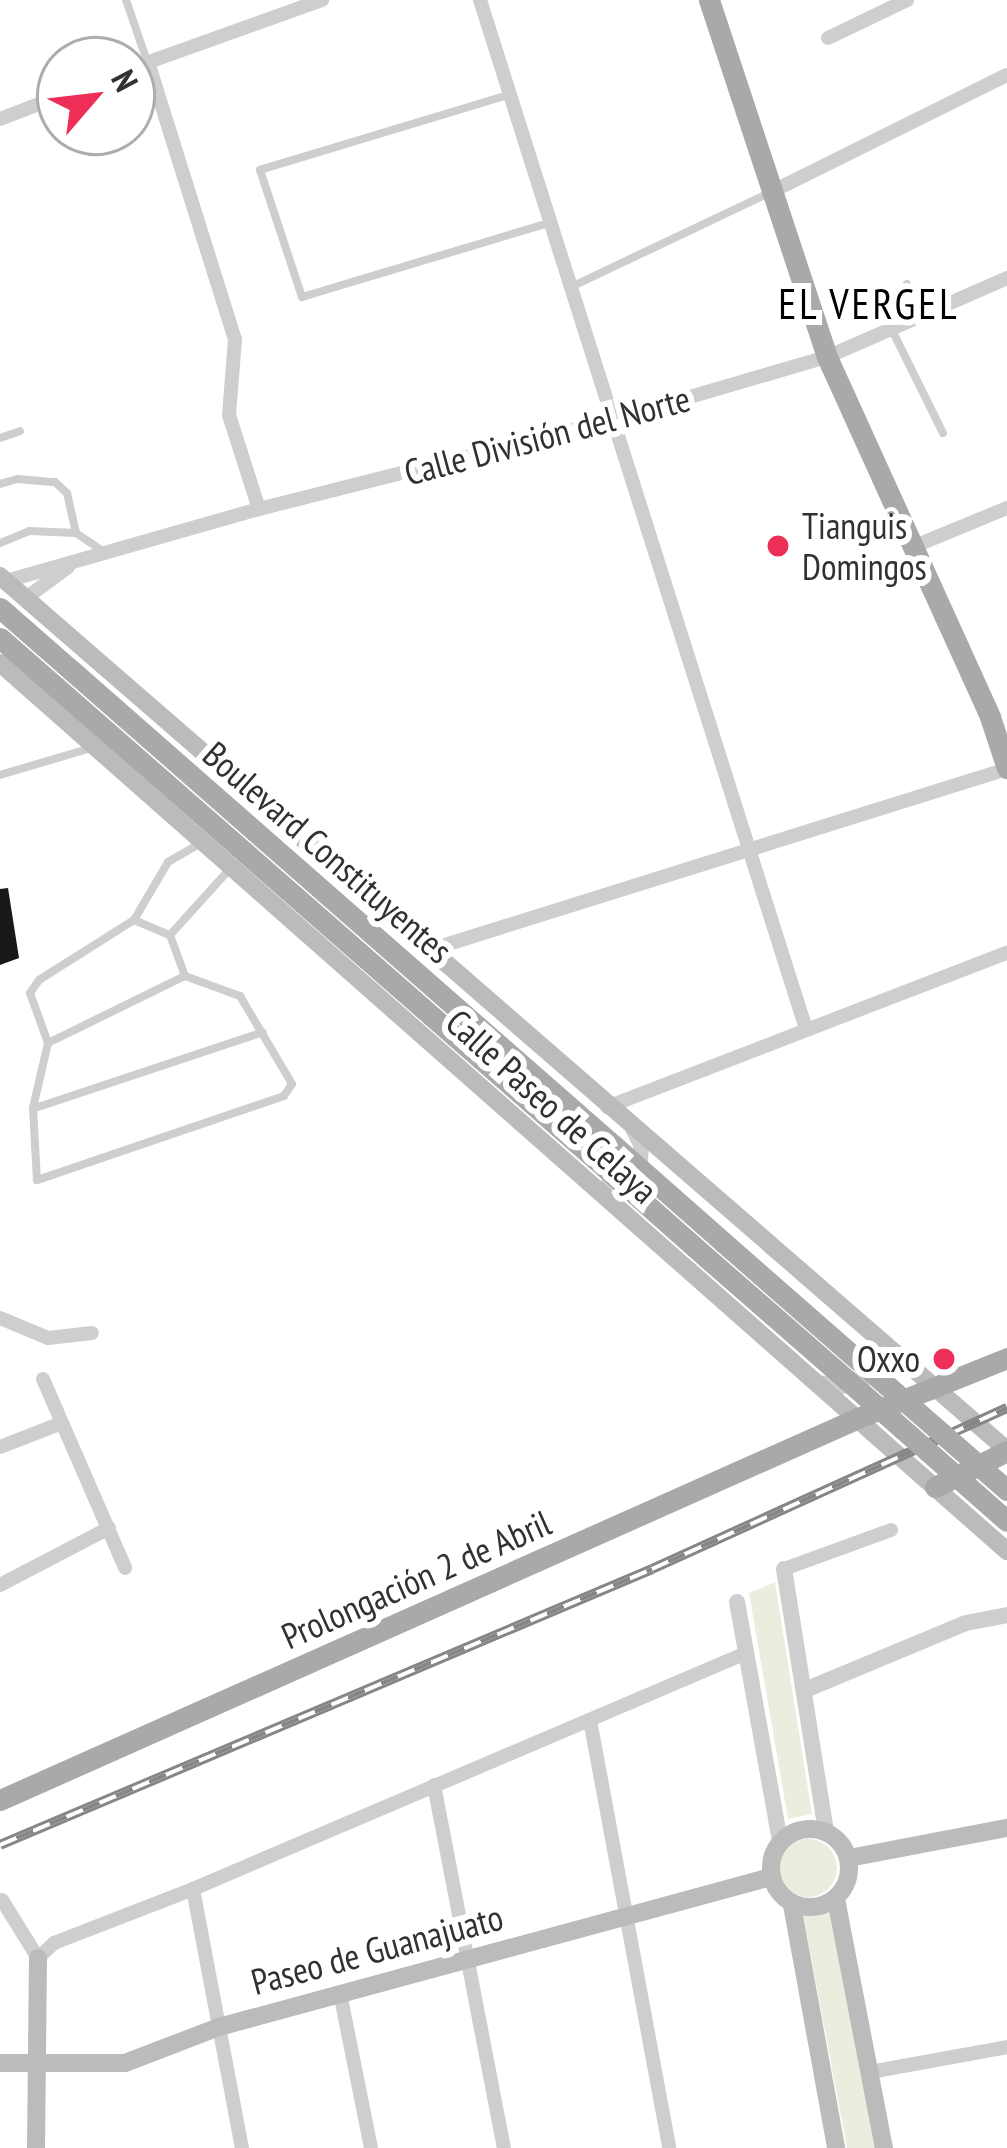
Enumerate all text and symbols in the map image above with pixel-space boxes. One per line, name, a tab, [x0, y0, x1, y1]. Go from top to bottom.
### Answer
north arrow	[36, 36, 156, 156]
text: N	[102, 62, 149, 98]
district label: EL VERGEL	[777, 279, 961, 329]
street label: Calle División del Norte	[400, 376, 694, 494]
place label: Tianguis Domingos	[802, 503, 927, 588]
marker: Tianguis Domingos	[765, 533, 791, 559]
street label: Boulevard Constituyentes	[195, 732, 461, 972]
street label: Calle Paseo de Celaya	[438, 1000, 666, 1212]
place label: Oxxo	[857, 1337, 920, 1381]
marker: Oxxo	[931, 1346, 957, 1372]
street label: Prolongación 2 de Abril	[274, 1500, 558, 1658]
street label: Paseo de Guanajuato	[247, 1895, 507, 2003]

